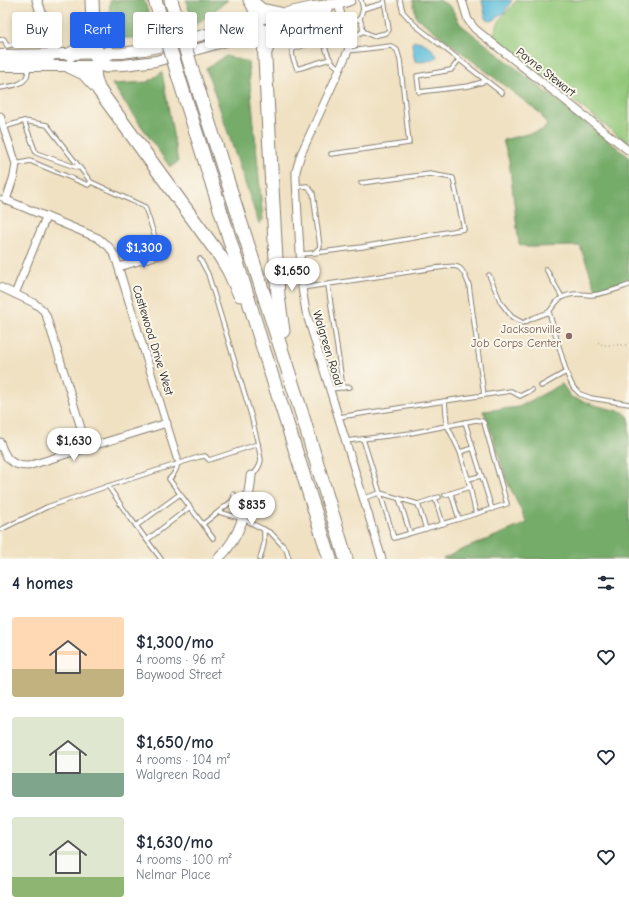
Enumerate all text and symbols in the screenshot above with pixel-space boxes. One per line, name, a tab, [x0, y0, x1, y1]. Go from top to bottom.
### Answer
chip: Buy	[12, 12, 62, 48]
chip: Rent	[70, 12, 125, 48]
chip: Filters	[133, 12, 197, 48]
chip: New	[205, 12, 258, 48]
chip: Apartment	[266, 12, 357, 48]
street label: Payne Stewart	[514, 44, 579, 100]
pin: $1,300	[111, 235, 177, 269]
text: $1,300	[126, 240, 162, 255]
pin: $1,650	[259, 258, 325, 292]
text: $1,650	[274, 263, 310, 278]
street label: Castlewood Drive West	[130, 283, 177, 397]
street label: Walgreen Road	[310, 309, 346, 387]
place label: Jacksonville Job Corps Center	[471, 322, 561, 350]
marker: Jacksonville Job Corps Center	[564, 331, 574, 341]
pin: $1,630	[41, 428, 107, 462]
text: $1,630	[56, 433, 92, 448]
pin: $835	[228, 492, 276, 526]
text: $835	[238, 497, 266, 512]
icon: filters	[595, 572, 617, 594]
text: 4 homes	[12, 574, 73, 593]
icon: home	[44, 633, 92, 681]
text: $1,300/mo	[136, 633, 214, 652]
icon: heart	[595, 646, 617, 668]
text: 4 rooms · 96 m²	[136, 652, 225, 667]
text: Baywood Street	[136, 667, 222, 682]
icon: home	[44, 733, 92, 781]
text: $1,650/mo	[136, 733, 214, 752]
icon: heart	[595, 746, 617, 768]
text: 4 rooms · 104 m²	[136, 752, 230, 767]
text: Walgreen Road	[136, 767, 220, 782]
icon: home	[44, 833, 92, 881]
text: $1,630/mo	[136, 833, 213, 852]
icon: heart	[595, 846, 617, 868]
text: 4 rooms · 100 m²	[136, 852, 232, 867]
text: Nelmar Place	[136, 867, 211, 882]

